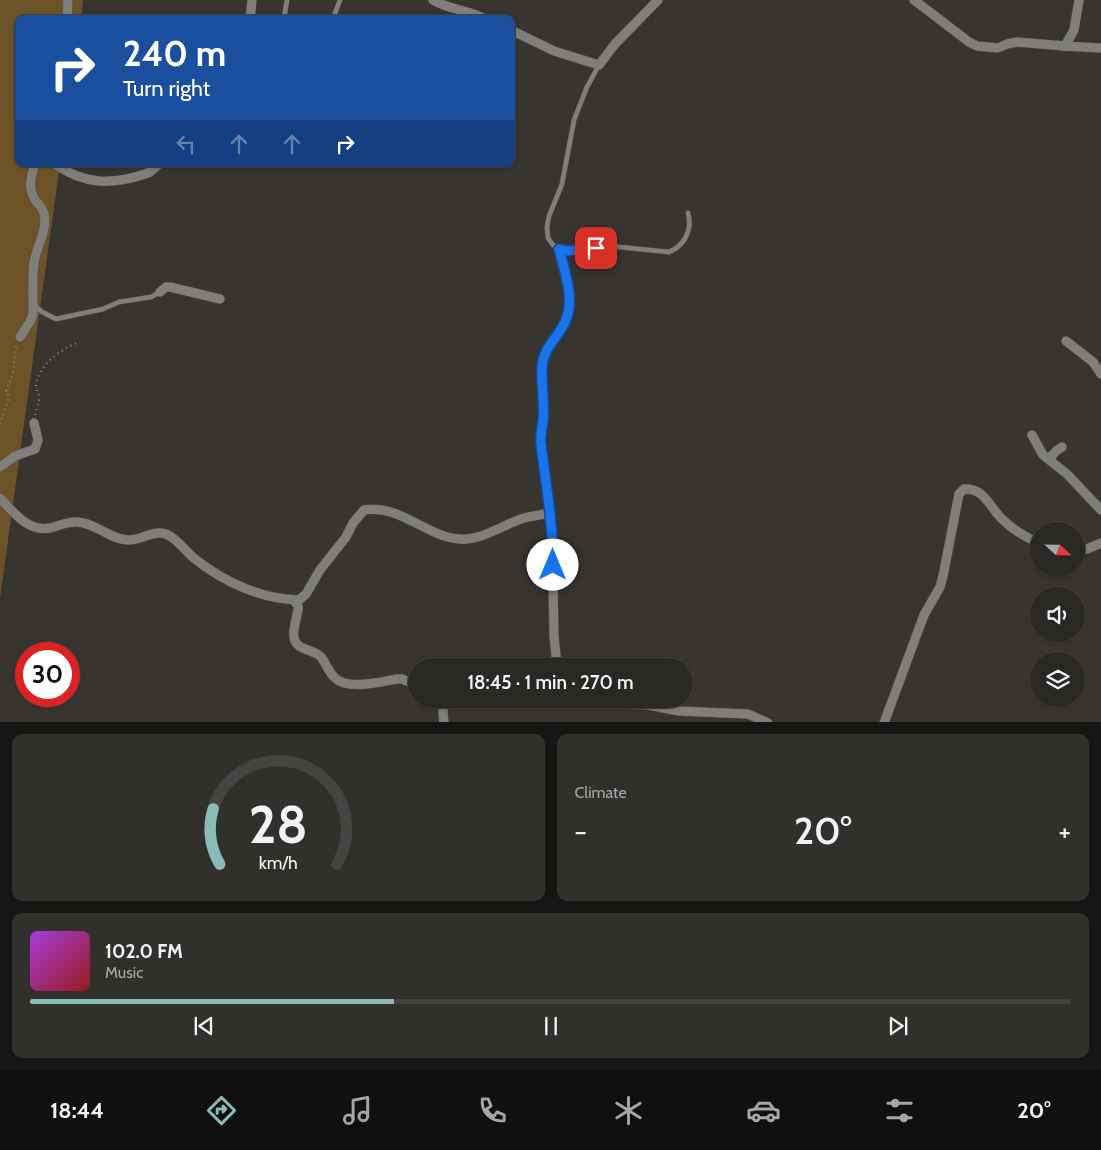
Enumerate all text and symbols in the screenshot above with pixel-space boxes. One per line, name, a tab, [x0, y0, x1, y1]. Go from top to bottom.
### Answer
text: 240 m	[123, 32, 226, 75]
icon: right	[40, 35, 105, 100]
text: Turn right	[123, 75, 210, 102]
icon: left	[172, 130, 200, 158]
icon: ahead	[225, 130, 253, 158]
icon: ahead	[278, 130, 306, 158]
icon: right	[331, 130, 359, 158]
pin	[575, 227, 617, 269]
icon: arrive	[582, 234, 610, 262]
north arrow	[1030, 522, 1085, 578]
map controls	[1030, 522, 1085, 707]
position arrow	[526, 538, 578, 590]
button: sound	[1030, 587, 1085, 642]
speed limit sign: 30	[15, 642, 80, 707]
button: layers	[1030, 652, 1085, 707]
text: 18:45 · 1 min · 270 m	[467, 671, 634, 694]
text: Climate	[575, 783, 627, 802]
text: 28	[249, 793, 308, 856]
text: 20°	[794, 807, 852, 854]
text: −	[575, 814, 587, 848]
text: +	[1059, 814, 1071, 848]
text: km/h	[259, 852, 298, 873]
text: 102.0 FM	[105, 940, 183, 963]
text: Music	[105, 963, 143, 982]
icon: previous	[190, 1012, 218, 1040]
icon: pause	[537, 1012, 565, 1040]
icon: next	[884, 1012, 912, 1040]
icon: directions	[204, 1093, 239, 1128]
icon: music	[340, 1093, 375, 1128]
icon: phone	[475, 1093, 510, 1128]
icon: climate	[611, 1093, 646, 1128]
icon: car	[746, 1093, 781, 1128]
icon: filters	[882, 1093, 917, 1128]
text: 18:44	[50, 1097, 104, 1124]
text: 20°	[1017, 1097, 1051, 1124]

